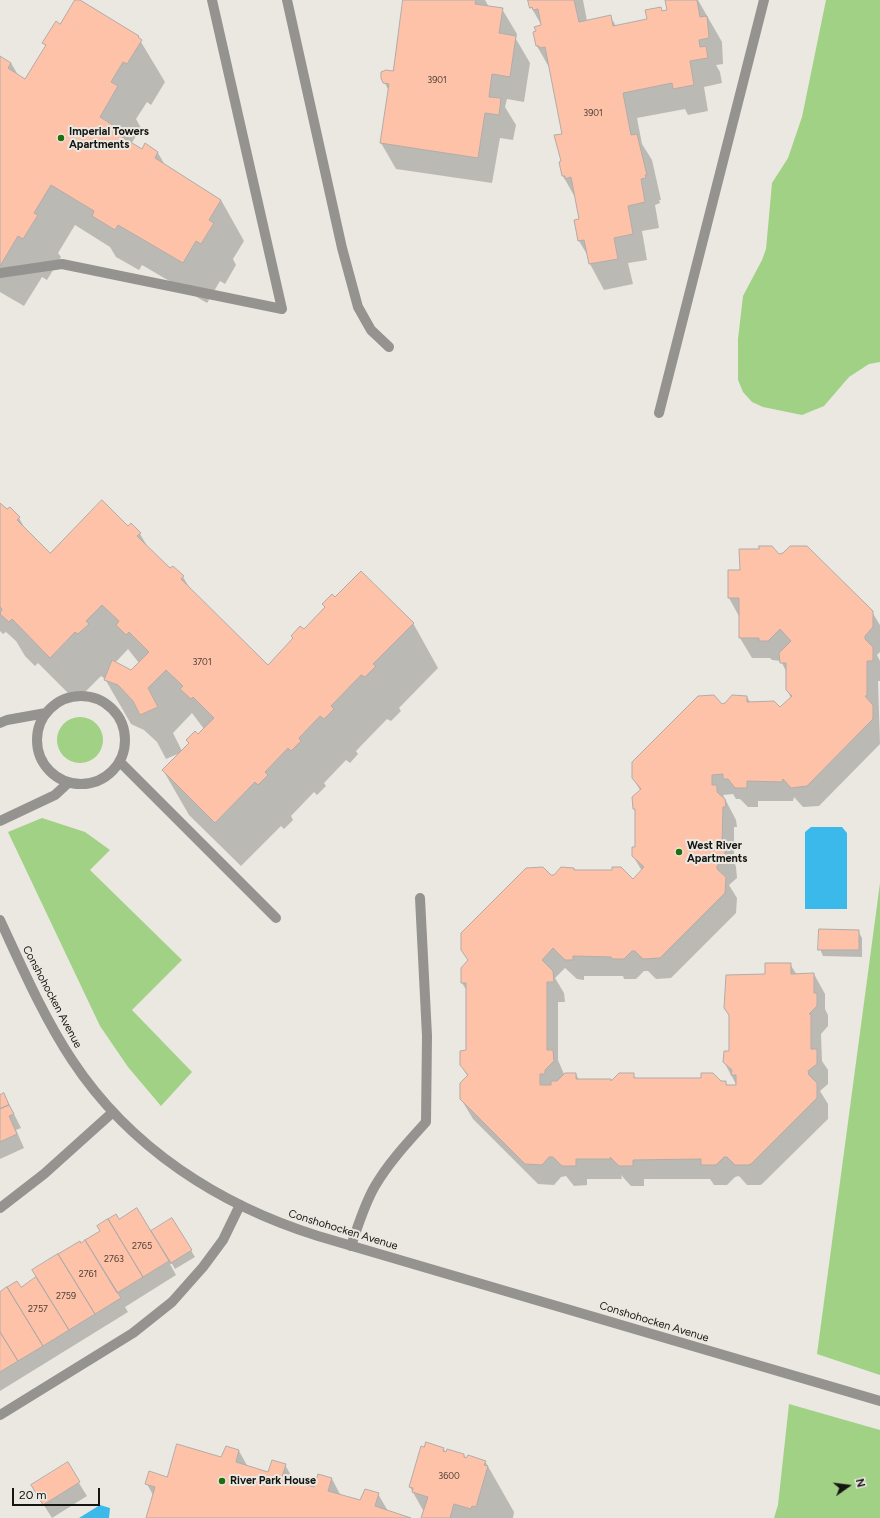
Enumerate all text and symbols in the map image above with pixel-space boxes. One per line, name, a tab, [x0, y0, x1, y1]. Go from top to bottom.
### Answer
house number: 3901	[427, 75, 447, 85]
house number: 3901	[583, 108, 603, 118]
place label: Imperial Towers Apartments	[69, 125, 149, 151]
marker: Imperial Towers Apartments	[56, 133, 66, 143]
house number: 3701	[192, 657, 212, 667]
place label: West River Apartments	[687, 839, 747, 865]
marker: West River Apartments	[674, 847, 684, 857]
street label: Conshohocken Avenue	[19, 944, 85, 1050]
street label: Conshohocken Avenue	[287, 1207, 399, 1253]
house number: 2765	[132, 1241, 152, 1251]
house number: 2763	[104, 1254, 124, 1264]
house number: 2761	[79, 1269, 97, 1279]
house number: 2759	[56, 1291, 76, 1301]
street label: Conshohocken Avenue	[598, 1299, 710, 1345]
house number: 2757	[28, 1304, 48, 1314]
north arrow	[828, 1466, 868, 1506]
house number: 3600	[438, 1471, 460, 1481]
place label: River Park House	[230, 1474, 316, 1488]
marker: River Park House	[217, 1476, 227, 1486]
text: N	[853, 1477, 867, 1489]
scale bar	[14, 1480, 102, 1506]
text: 20 m	[19, 1488, 47, 1502]

